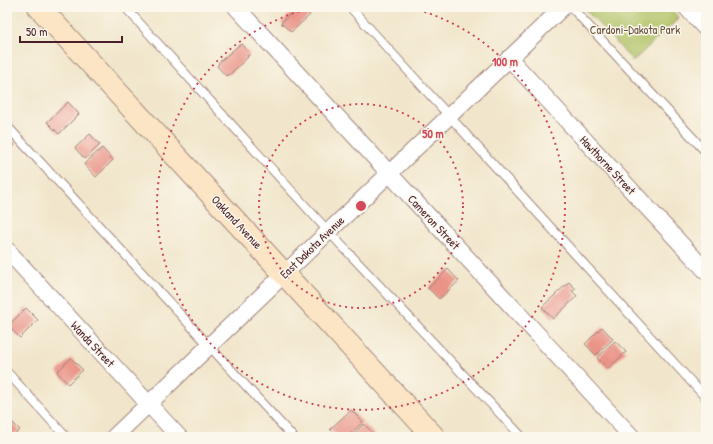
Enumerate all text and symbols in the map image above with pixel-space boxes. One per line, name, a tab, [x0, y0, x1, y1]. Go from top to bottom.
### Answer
scale bar	[20, 18, 122, 44]
park label: Cardoni-Dakota Park	[590, 21, 680, 38]
text: 50 m	[26, 23, 47, 40]
text: 100 m	[492, 53, 518, 70]
text: 50 m	[422, 125, 444, 142]
street label: Hawthorne Street	[576, 132, 641, 199]
street label: Oakland Avenue	[208, 191, 266, 253]
street label: Cameron Street	[404, 191, 465, 254]
centre of rings	[354, 199, 368, 213]
street label: East Dakota Avenue	[276, 212, 348, 282]
street label: Wanda Street	[67, 317, 119, 371]

